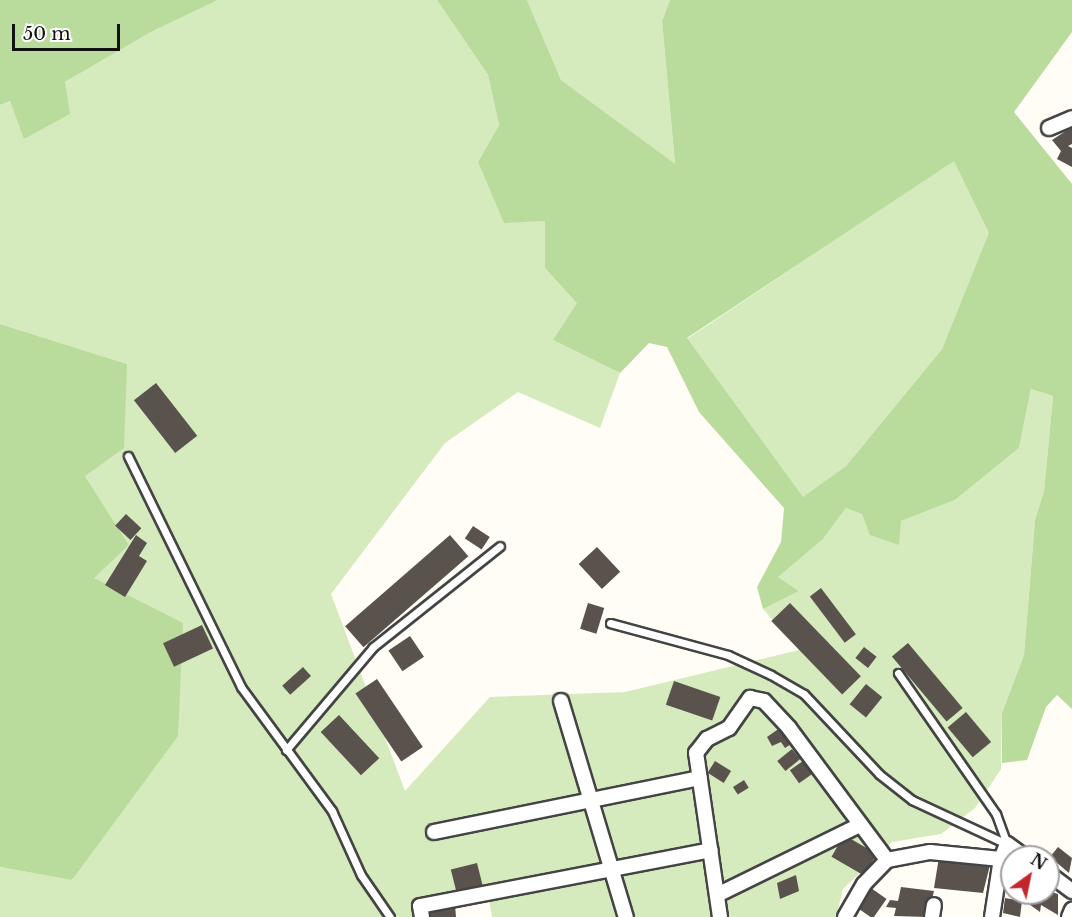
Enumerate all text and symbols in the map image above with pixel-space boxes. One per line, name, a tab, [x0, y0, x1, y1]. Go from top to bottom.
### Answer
scale bar	[15, 12, 123, 50]
text: 50 m	[23, 23, 71, 45]
north arrow	[1000, 845, 1060, 905]
text: N	[1027, 849, 1050, 874]

